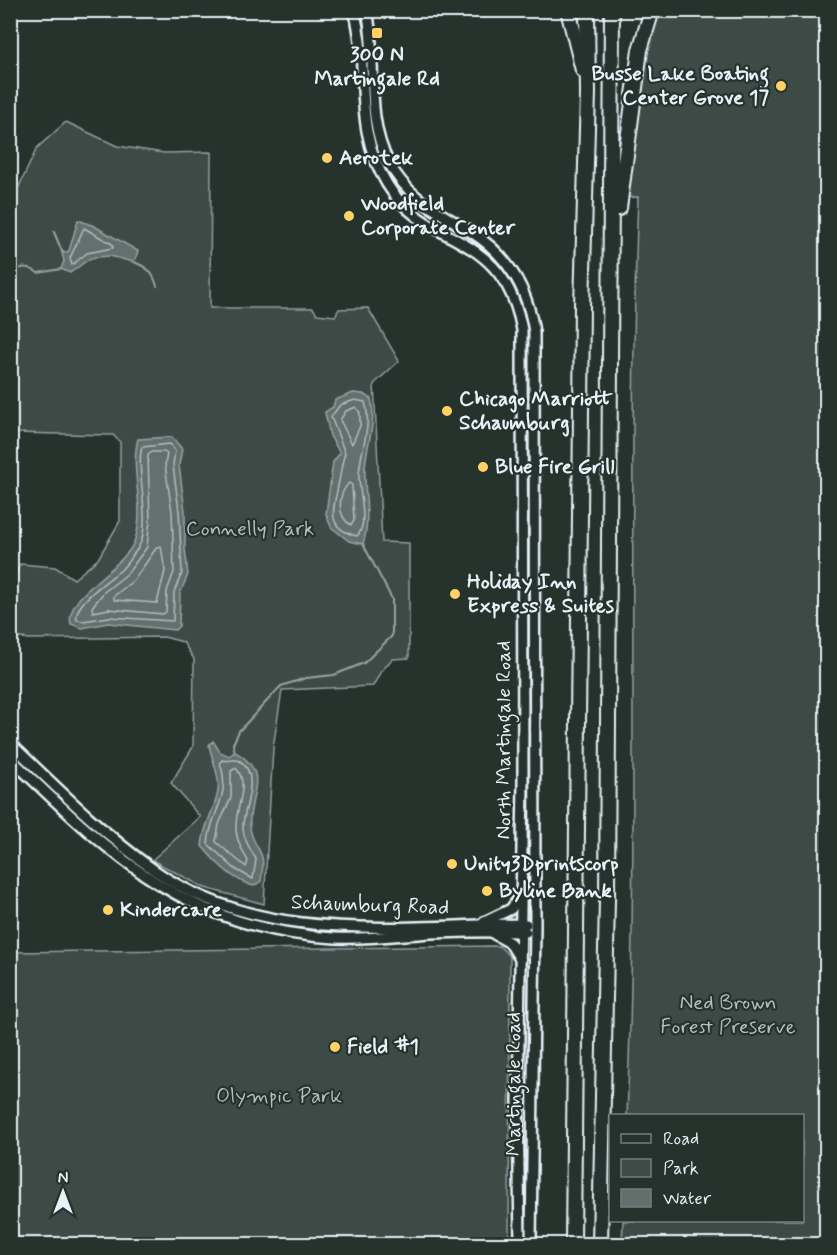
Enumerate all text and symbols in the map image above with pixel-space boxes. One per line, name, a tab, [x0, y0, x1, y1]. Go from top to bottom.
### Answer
marker: 300 N Martingale Rd	[370, 26, 384, 40]
place label: 300 N Martingale Rd	[314, 41, 440, 95]
place label: Busse Lake Boating Center Grove 17	[592, 60, 769, 112]
marker: Busse Lake Boating Center Grove 17	[774, 79, 788, 93]
place label: Aerotek	[339, 144, 413, 172]
marker: Aerotek	[320, 151, 334, 165]
place label: Woodfield Corporate Center	[360, 190, 516, 242]
marker: Woodfield Corporate Center	[342, 209, 356, 223]
place label: Chicago Marriott Schaumburg	[459, 385, 613, 437]
marker: Chicago Marriott Schaumburg	[440, 404, 454, 418]
place label: Blue Fire Grill	[495, 453, 615, 481]
marker: Blue Fire Grill	[476, 460, 490, 474]
park label: Connelly Park	[186, 515, 314, 543]
place label: Holiday Inn Express & Suites	[467, 568, 615, 620]
marker: Holiday Inn Express & Suites	[448, 587, 462, 601]
street label: North Martingale Road	[490, 641, 520, 839]
place label: Unity3Dprintscorp	[464, 850, 619, 878]
marker: Unity3Dprintscorp	[445, 857, 459, 871]
place label: Byline Bank	[499, 877, 612, 905]
marker: Byline Bank	[480, 884, 494, 898]
street label: Schaumburg Road	[290, 888, 450, 922]
place label: Kindercare	[120, 896, 222, 924]
marker: Kindercare	[101, 903, 115, 917]
park label: Ned Brown Forest Preserve	[660, 989, 796, 1041]
street label: Martingale Road	[500, 1012, 530, 1156]
place label: Field #1	[347, 1033, 419, 1061]
marker: Field #1	[328, 1040, 342, 1054]
park label: Olympic Park	[216, 1082, 342, 1110]
legend	[609, 1114, 804, 1222]
text: Road	[663, 1127, 699, 1151]
text: Park	[663, 1157, 699, 1181]
north arrow	[33, 1162, 93, 1222]
text: N	[58, 1168, 68, 1189]
text: Water	[663, 1187, 712, 1211]

